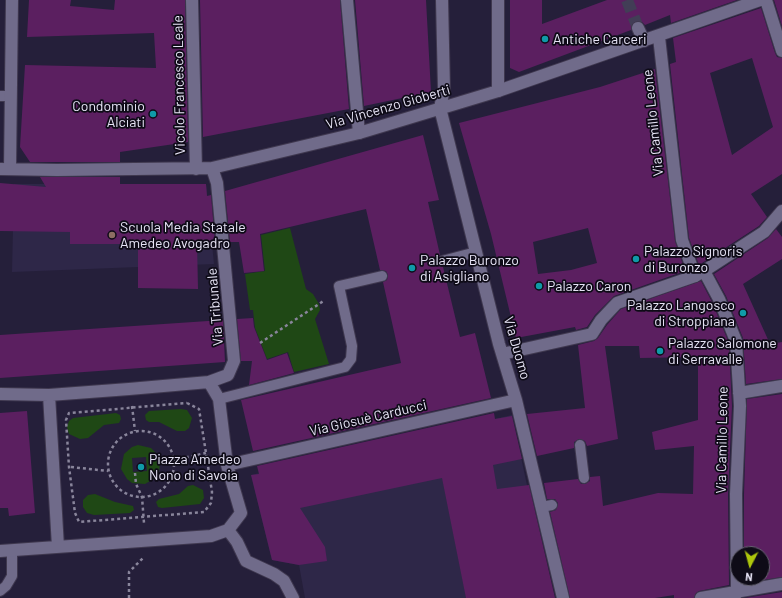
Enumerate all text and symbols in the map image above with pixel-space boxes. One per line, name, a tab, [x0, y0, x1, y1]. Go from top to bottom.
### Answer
street label: Vicolo Francesco Leale	[169, 15, 189, 155]
place label: Antiche Carceri	[553, 31, 647, 47]
marker: Antiche Carceri	[540, 34, 550, 44]
street label: Via Camillo Leone	[639, 69, 667, 177]
street label: Via Vincenzo Gioberti	[324, 81, 452, 133]
place label: Condominio Alciati	[72, 98, 145, 130]
marker: Condominio Alciati	[148, 109, 158, 119]
place label: Scuola Media Statale Amedeo Avogadro	[120, 219, 246, 252]
marker: Scuola Media Statale Amedeo Avogadro	[107, 230, 117, 240]
place label: Palazzo Signoris di Buronzo	[644, 243, 742, 276]
place label: Palazzo Buronzo di Asigliano	[420, 252, 519, 284]
marker: Palazzo Signoris di Buronzo	[631, 254, 641, 264]
marker: Palazzo Buronzo di Asigliano	[407, 263, 417, 273]
street label: Via Tribunale	[203, 267, 227, 347]
place label: Palazzo Caron	[547, 278, 631, 294]
marker: Palazzo Caron	[534, 281, 544, 291]
place label: Palazzo Langosco di Stroppiana	[627, 297, 735, 330]
marker: Palazzo Langosco di Stroppiana	[738, 308, 748, 318]
street label: Via Duomo	[500, 315, 534, 381]
place label: Palazzo Salomone di Serravalle	[668, 335, 777, 368]
marker: Palazzo Salomone di Serravalle	[655, 346, 665, 356]
street label: Via Camillo Leone	[713, 386, 731, 494]
street label: Via Giosuè Carducci	[308, 396, 428, 440]
place label: Piazza Amedeo Nono di Savoia	[149, 451, 241, 484]
marker: Piazza Amedeo Nono di Savoia	[136, 462, 146, 472]
north arrow	[730, 546, 770, 586]
text: N	[744, 571, 753, 584]

